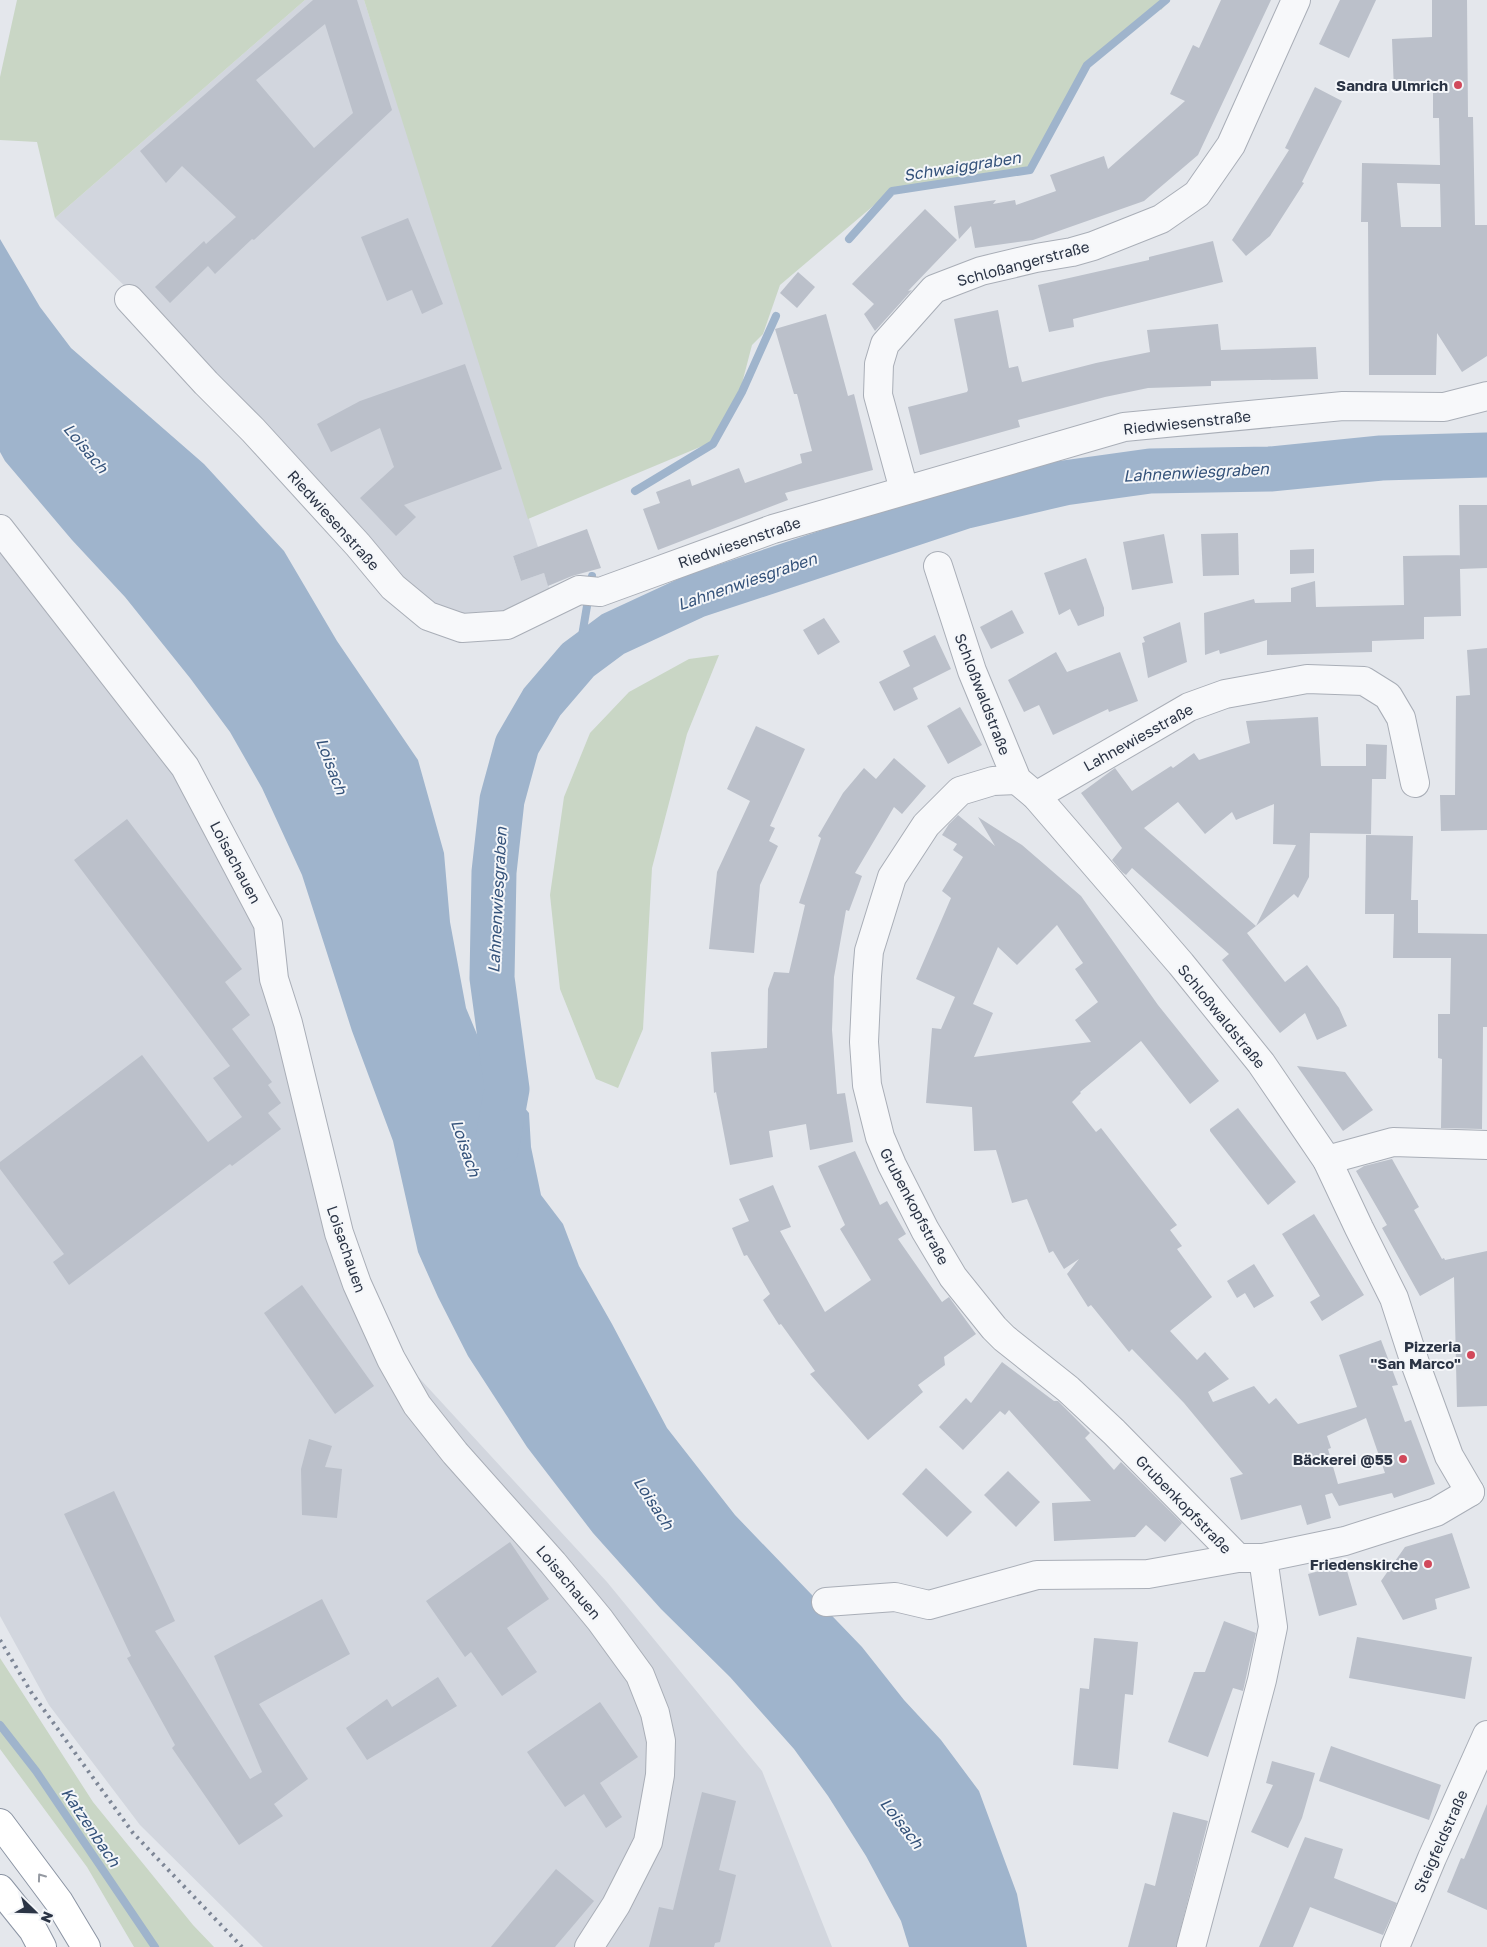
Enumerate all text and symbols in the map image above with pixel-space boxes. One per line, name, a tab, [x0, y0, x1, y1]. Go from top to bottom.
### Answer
place label: Sandra Ulmrich	[1336, 76, 1448, 94]
marker: Sandra Ulmrich	[1452, 79, 1464, 91]
water label: Schwaiggraben	[902, 147, 1023, 185]
street label: Schloßangerstraße	[955, 237, 1091, 289]
street label: Riedwiesenstraße	[1122, 406, 1252, 438]
water label: Loisach	[59, 419, 113, 478]
water label: Lahnenwiesgraben	[1123, 458, 1271, 486]
street label: Riedwiesenstraße	[284, 466, 384, 574]
street label: Riedwiesenstraße	[675, 512, 803, 571]
water label: Lahnenwiesgraben	[675, 547, 820, 614]
street label: Schloßwaldstraße	[951, 631, 1015, 758]
street label: Lahnewiesstraße	[1080, 699, 1196, 775]
water label: Loisach	[312, 735, 352, 798]
street label: Loisachauen	[207, 818, 265, 906]
water label: Lahnenwiesgraben	[483, 825, 511, 973]
street label: Schloßwaldstraße	[1174, 960, 1270, 1072]
water label: Loisach	[447, 1117, 485, 1180]
street label: Grubenkopfstraße	[877, 1144, 954, 1268]
street label: Loisachauen	[324, 1203, 370, 1295]
place label: Pizzeria "San Marco"	[1370, 1337, 1461, 1372]
marker: Pizzeria "San Marco"	[1465, 1349, 1477, 1361]
place label: Bäckerei @55	[1293, 1450, 1393, 1468]
street label: Grubenkopfstraße	[1132, 1451, 1236, 1557]
marker: Bäckerei @55	[1397, 1453, 1409, 1465]
water label: Loisach	[630, 1473, 679, 1534]
street label: Loisachauen	[533, 1541, 605, 1623]
place label: Friedenskirche	[1310, 1555, 1418, 1573]
marker: Friedenskirche	[1422, 1558, 1434, 1570]
water label: Katzenbach	[57, 1784, 125, 1871]
street label: Steigfeldstraße	[1409, 1787, 1471, 1895]
water label: Loisach	[876, 1794, 929, 1853]
one-way arrow	[38, 1873, 47, 1883]
north arrow	[10, 1887, 60, 1937]
text: N	[38, 1909, 57, 1925]

